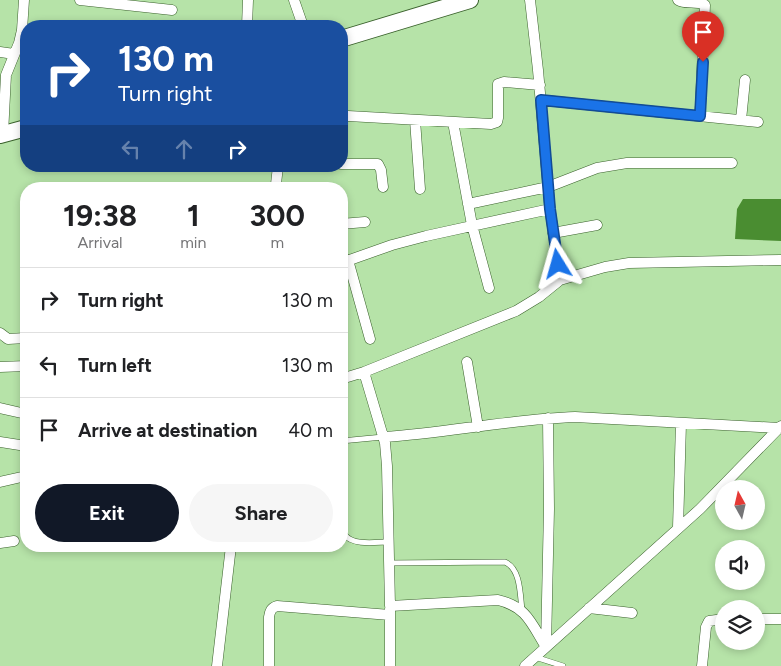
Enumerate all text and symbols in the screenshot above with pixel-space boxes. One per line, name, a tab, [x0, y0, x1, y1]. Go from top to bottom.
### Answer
pin	[682, 11, 724, 62]
icon: arrive	[689, 18, 717, 46]
text: 130 m	[118, 38, 214, 80]
icon: right	[35, 40, 100, 105]
text: Turn right	[118, 80, 213, 107]
icon: left	[117, 135, 145, 163]
icon: ahead	[170, 135, 198, 163]
icon: right	[223, 135, 251, 163]
text: 19:38	[63, 197, 137, 234]
text: 1	[187, 197, 200, 234]
text: 300	[249, 197, 305, 234]
text: Arrival	[77, 233, 123, 252]
text: min	[180, 233, 206, 252]
text: m	[270, 233, 284, 252]
position arrow	[531, 237, 583, 289]
icon: right	[35, 286, 63, 314]
text: Turn right	[78, 289, 164, 312]
text: 130 m	[282, 289, 333, 312]
icon: left	[35, 351, 63, 379]
text: Turn left	[78, 354, 152, 377]
text: 130 m	[282, 354, 333, 377]
icon: arrive	[35, 416, 63, 444]
text: Arrive at destination	[78, 419, 257, 442]
text: 40 m	[288, 419, 333, 442]
north arrow	[715, 480, 765, 530]
map controls	[715, 480, 765, 650]
button: Exit	[35, 484, 179, 542]
button: Share	[189, 484, 333, 542]
button: sound	[715, 540, 765, 590]
button: layers	[715, 600, 765, 650]

